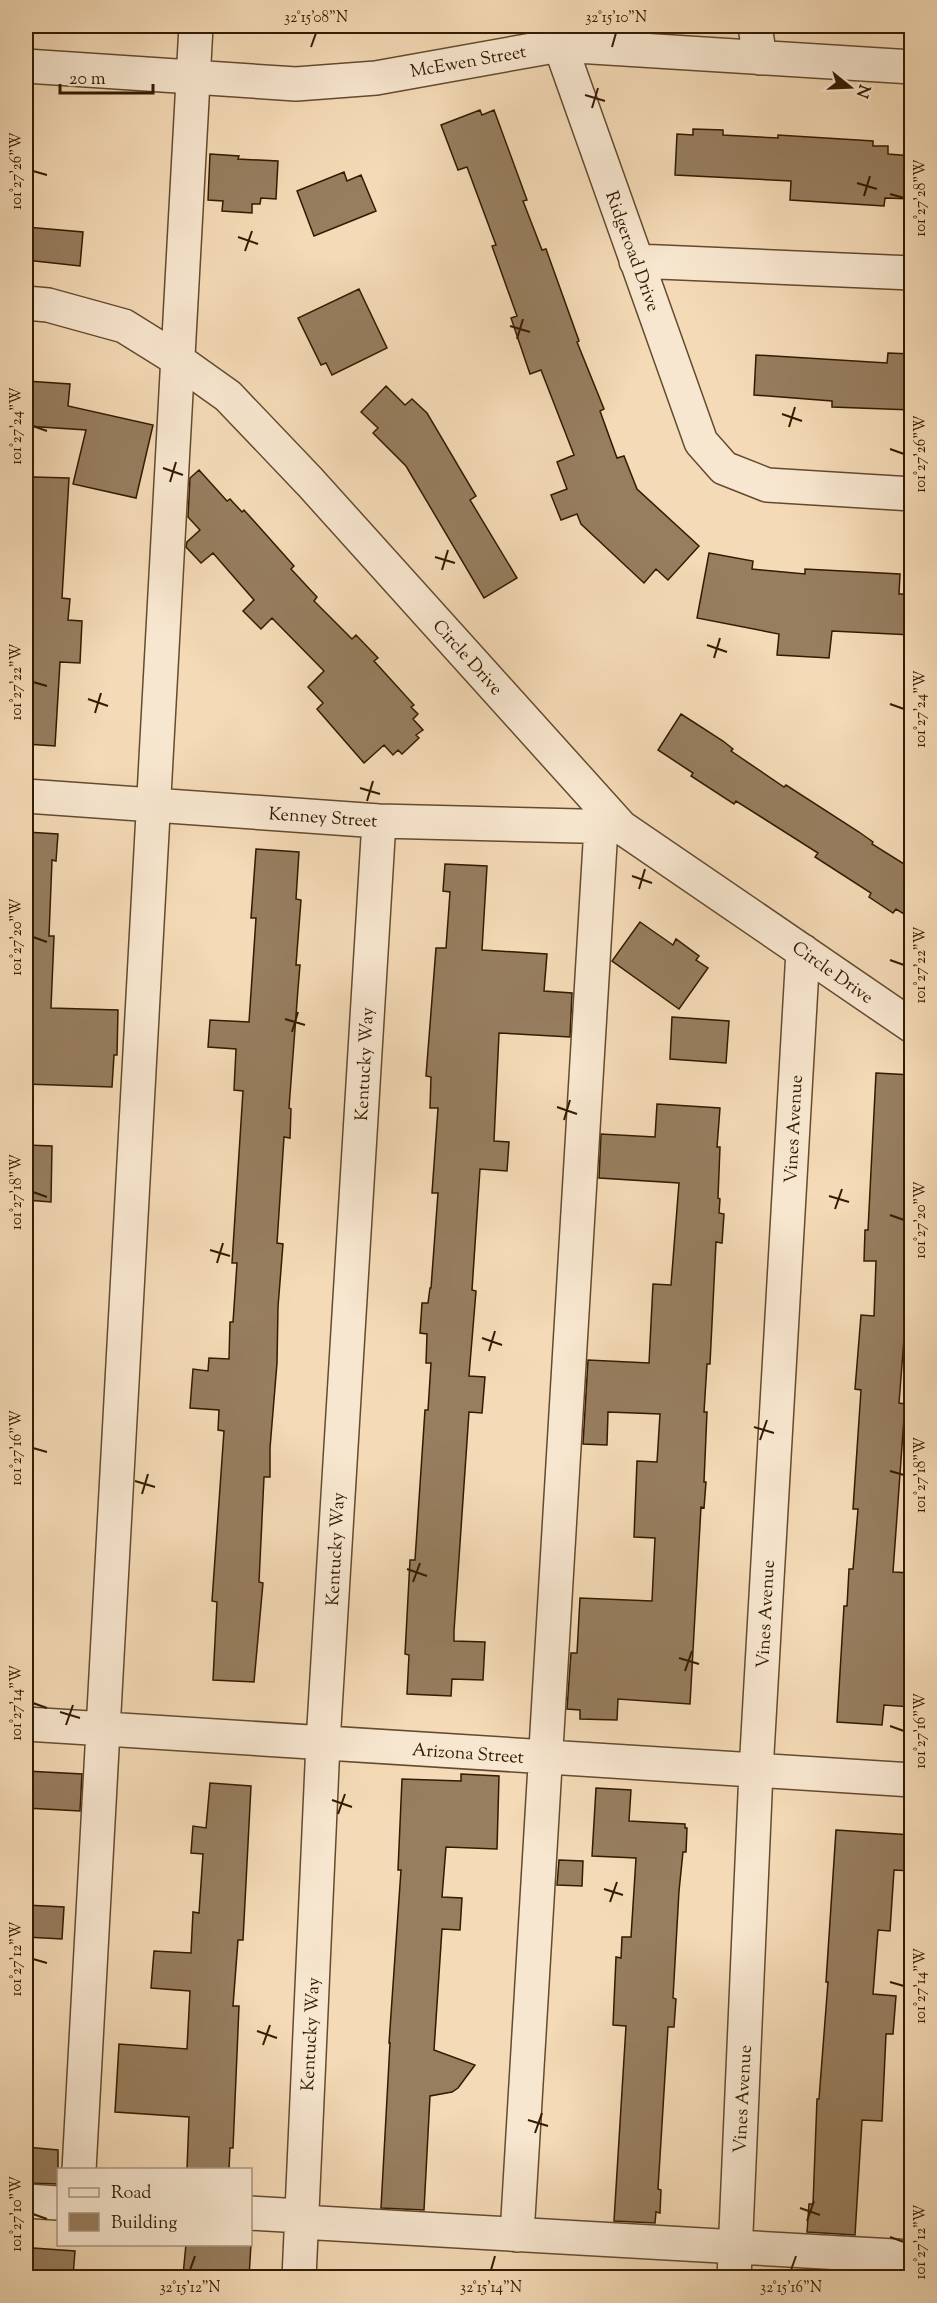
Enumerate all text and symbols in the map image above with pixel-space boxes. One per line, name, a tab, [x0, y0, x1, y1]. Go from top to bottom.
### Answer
text: 32°15'08"N	[284, 8, 348, 29]
text: 32°15'10"N	[585, 8, 647, 29]
street label: McEwen Street	[408, 40, 528, 86]
scale bar	[60, 57, 153, 95]
north arrow	[820, 57, 880, 117]
text: 20 m	[69, 67, 106, 93]
text: N	[849, 81, 875, 101]
text: 101°27'26"W	[7, 132, 28, 210]
text: 101°27'28"W	[911, 159, 932, 237]
street label: Ridgeroad Drive	[597, 188, 665, 316]
text: 101°27'24"W	[7, 387, 28, 465]
text: 101°27'26"W	[911, 415, 932, 493]
street label: Circle Drive	[425, 615, 508, 702]
text: 101°27'22"W	[7, 643, 28, 720]
text: 101°27'24"W	[911, 670, 932, 748]
street label: Kenney Street	[268, 802, 378, 836]
text: 101°27'20"W	[7, 898, 28, 976]
text: 101°27'22"W	[911, 926, 932, 1003]
street label: Circle Drive	[786, 936, 878, 1011]
street label: Kentucky Way	[350, 1007, 382, 1122]
street label: Vines Avenue	[779, 1074, 811, 1184]
text: 101°27'18"W	[7, 1154, 28, 1230]
text: 101°27'20"W	[911, 1181, 932, 1259]
text: 101°27'16"W	[7, 1410, 28, 1486]
text: 101°27'18"W	[911, 1437, 932, 1513]
street label: Kentucky Way	[321, 1492, 353, 1607]
street label: Vines Avenue	[751, 1559, 783, 1669]
text: 101°27'14"W	[7, 1665, 28, 1741]
text: 101°27'16"W	[911, 1693, 932, 1769]
street label: Arizona Street	[411, 1738, 525, 1772]
text: 101°27'12"W	[7, 1921, 28, 1996]
text: 101°27'14"W	[911, 1948, 932, 2024]
street label: Kentucky Way	[296, 1977, 328, 2092]
street label: Vines Avenue	[728, 2044, 760, 2154]
legend	[57, 2168, 252, 2246]
text: 101°27'10"W	[7, 2176, 28, 2252]
text: Road	[111, 2181, 151, 2207]
text: 101°27'12"W	[911, 2204, 932, 2279]
text: Building	[111, 2211, 177, 2237]
text: 32°15'12"N	[159, 2278, 221, 2299]
text: 32°15'14"N	[460, 2278, 522, 2299]
text: 32°15'16"N	[760, 2278, 822, 2299]

